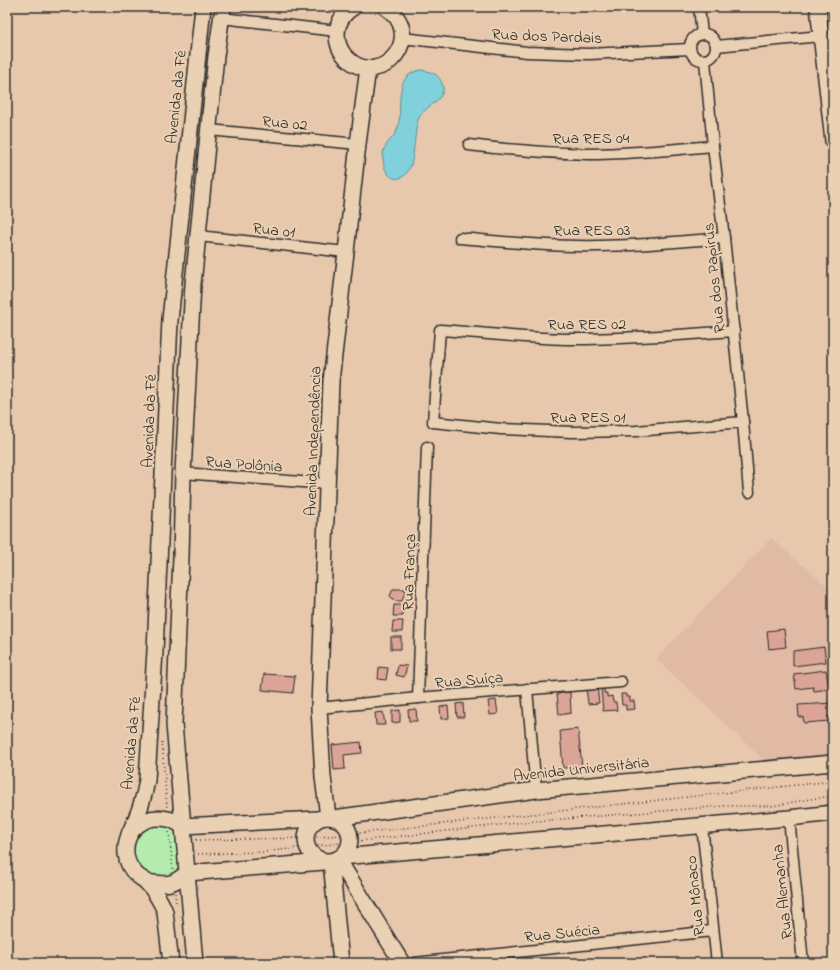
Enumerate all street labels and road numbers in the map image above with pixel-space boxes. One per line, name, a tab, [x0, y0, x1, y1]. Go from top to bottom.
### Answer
street label: Rua dos Pardais	[491, 23, 603, 51]
street label: Avenida da Fé	[160, 48, 194, 145]
street label: Rua 02	[261, 110, 309, 138]
street label: Rua RES 04	[553, 127, 630, 151]
street label: Rua 01	[251, 217, 296, 245]
street label: Rua RES 03	[554, 219, 630, 243]
street label: Rua dos Papírus	[697, 221, 733, 334]
street label: Rua RES 02	[548, 313, 626, 337]
street label: Avenida Independência	[299, 366, 329, 517]
street label: Avenida da Fé	[136, 373, 164, 468]
street label: Rua RES 01	[550, 406, 626, 430]
street label: Rua Polônia	[205, 450, 283, 480]
street label: Rua França	[397, 533, 423, 611]
street label: Rua Suíça	[434, 666, 504, 696]
street label: Avenida da Fé	[116, 695, 148, 791]
street label: Avenida Universitária	[512, 751, 650, 789]
street label: Rua Alemanha	[766, 843, 800, 941]
street label: Rua Mônaco	[680, 854, 712, 937]
street label: Rua Suécia	[523, 918, 601, 950]

